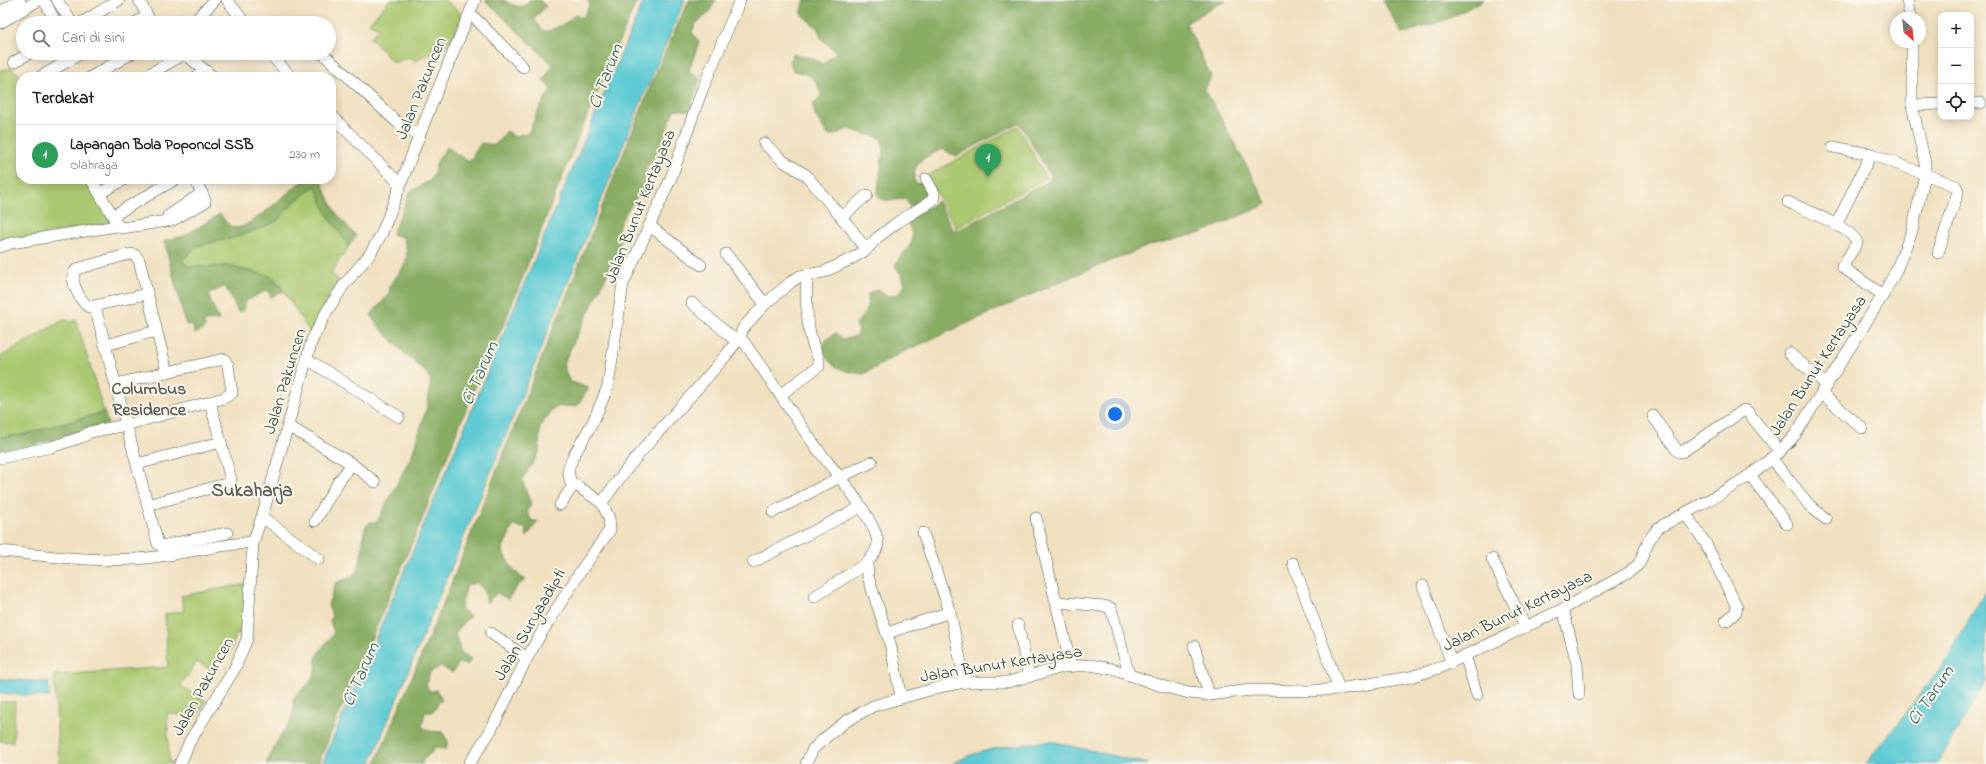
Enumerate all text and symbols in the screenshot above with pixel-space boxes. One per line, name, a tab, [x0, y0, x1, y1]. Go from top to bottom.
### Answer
north arrow	[1890, 12, 1926, 48]
map controls	[1938, 12, 1974, 120]
button: +	[1938, 12, 1974, 48]
search box	[16, 16, 336, 60]
icon: search	[30, 27, 52, 49]
text: Cari di sini	[62, 27, 125, 49]
street label: Jalan Pakuncen	[389, 33, 453, 144]
water label: Ci Tarum	[583, 40, 631, 113]
button: −	[1938, 48, 1974, 84]
button: locate	[1938, 84, 1974, 120]
text: Terdekat	[32, 86, 94, 111]
street label: Jalan Bunut Kertayasa	[598, 126, 684, 288]
text: Lapangan Bola Poponcol SSB	[70, 134, 254, 156]
pin: 1	[975, 144, 1001, 177]
text: 1	[43, 145, 47, 164]
text: 230 m	[289, 145, 320, 164]
text: Olahraga	[70, 156, 118, 175]
street label: Jalan Bunut Kertayasa	[1763, 290, 1874, 442]
street label: Jalan Pakuncen	[258, 326, 313, 437]
water label: Ci Tarum	[455, 337, 507, 410]
district label: Columbus Residence	[112, 377, 187, 424]
your location	[1105, 404, 1125, 424]
district label: Sukaharja	[212, 478, 292, 505]
street label: Jalan Suryaadipti	[488, 564, 574, 686]
street label: Jalan Bunut Kertayasa	[1439, 564, 1597, 659]
street label: Jalan Pakuncen	[166, 633, 241, 741]
water label: Ci Tarum	[336, 638, 388, 711]
street label: Jalan Bunut Kertayasa	[918, 639, 1084, 691]
water label: Ci Tarum	[1902, 660, 1962, 731]

